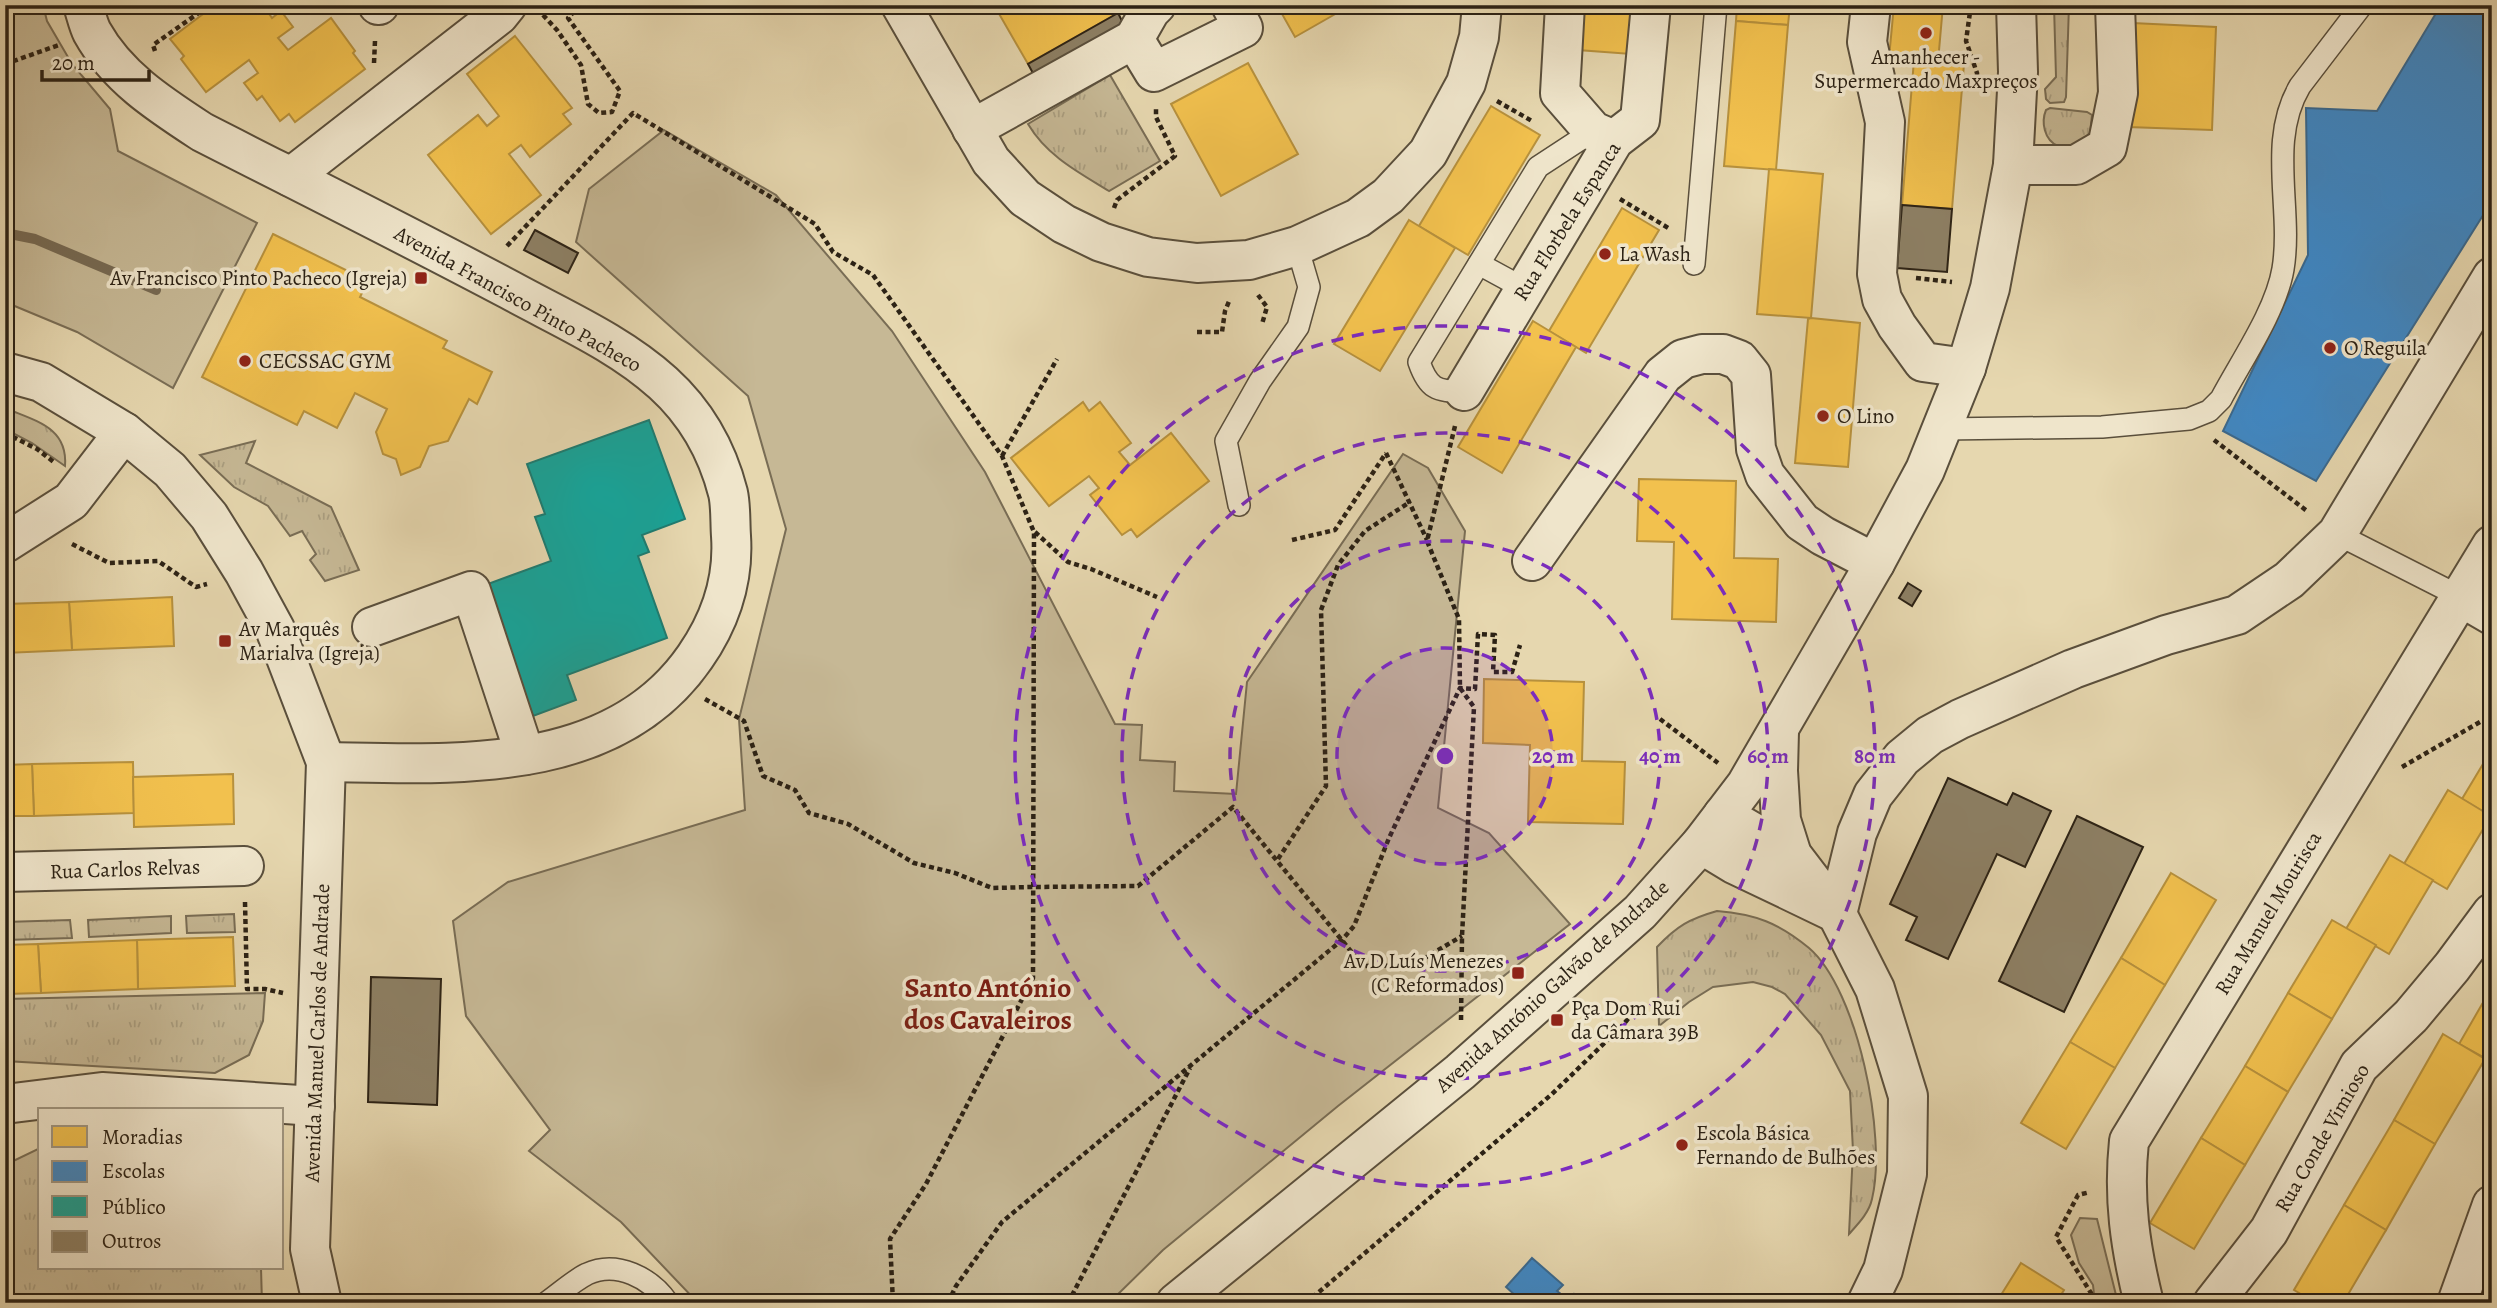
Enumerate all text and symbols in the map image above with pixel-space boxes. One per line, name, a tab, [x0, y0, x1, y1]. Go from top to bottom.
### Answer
marker: Amanhecer - Supermercado Maxpreços	[1918, 25, 1934, 41]
scale bar	[42, 38, 149, 82]
place label: Amanhecer - Supermercado Maxpreços	[1814, 43, 2038, 95]
text: 20 m	[52, 49, 95, 77]
street label: Rua Florbela Espanca	[1507, 136, 1627, 306]
street label: Avenida Francisco Pinto Pacheco	[388, 219, 647, 379]
place label: La Wash	[1619, 240, 1691, 268]
marker: La Wash	[1597, 246, 1613, 262]
place label: Av Francisco Pinto Pacheco (Igreja)	[109, 264, 407, 292]
marker: Av Francisco Pinto Pacheco (Igreja)	[413, 270, 429, 286]
place label: O Reguila	[2344, 334, 2427, 362]
marker: O Reguila	[2322, 340, 2338, 356]
place label: CECSSAC GYM	[259, 347, 392, 375]
marker: CECSSAC GYM	[237, 353, 253, 369]
place label: O Lino	[1837, 402, 1894, 430]
marker: O Lino	[1815, 408, 1831, 424]
place label: Av Marquês Marialva (Igreja)	[238, 615, 380, 667]
marker: Av Marquês Marialva (Igreja)	[217, 633, 233, 649]
text: 20 m	[1532, 742, 1574, 770]
text: 40 m	[1639, 742, 1681, 770]
text: 60 m	[1747, 742, 1789, 770]
text: 80 m	[1854, 742, 1896, 770]
centre of rings	[1433, 744, 1457, 768]
street label: Rua Manuel Mourisca	[2208, 826, 2328, 1000]
street label: Rua Carlos Relvas	[49, 852, 201, 886]
street label: Avenida António Galvão de Andrade	[1428, 873, 1675, 1099]
street label: Avenida Manuel Carlos de Andrade	[298, 883, 336, 1184]
place label: Av D Luís Menezes (C Reformados)	[1343, 947, 1504, 999]
marker: Av D Luís Menezes (C Reformados)	[1510, 965, 1526, 981]
district label: Santo António dos Cavaleiros	[904, 969, 1072, 1039]
place label: Pça Dom Rui da Câmara 39B	[1571, 994, 1699, 1046]
marker: Pça Dom Rui da Câmara 39B	[1549, 1012, 1565, 1028]
street label: Rua Conde Vimioso	[2268, 1058, 2376, 1218]
legend	[38, 1108, 284, 1270]
place label: Escola Básica Fernando de Bulhões	[1696, 1119, 1875, 1171]
text: Moradias	[102, 1123, 183, 1151]
marker: Escola Básica Fernando de Bulhões	[1674, 1137, 1690, 1153]
text: Escolas	[102, 1157, 165, 1185]
text: Público	[102, 1193, 166, 1221]
text: Outros	[102, 1227, 162, 1255]

